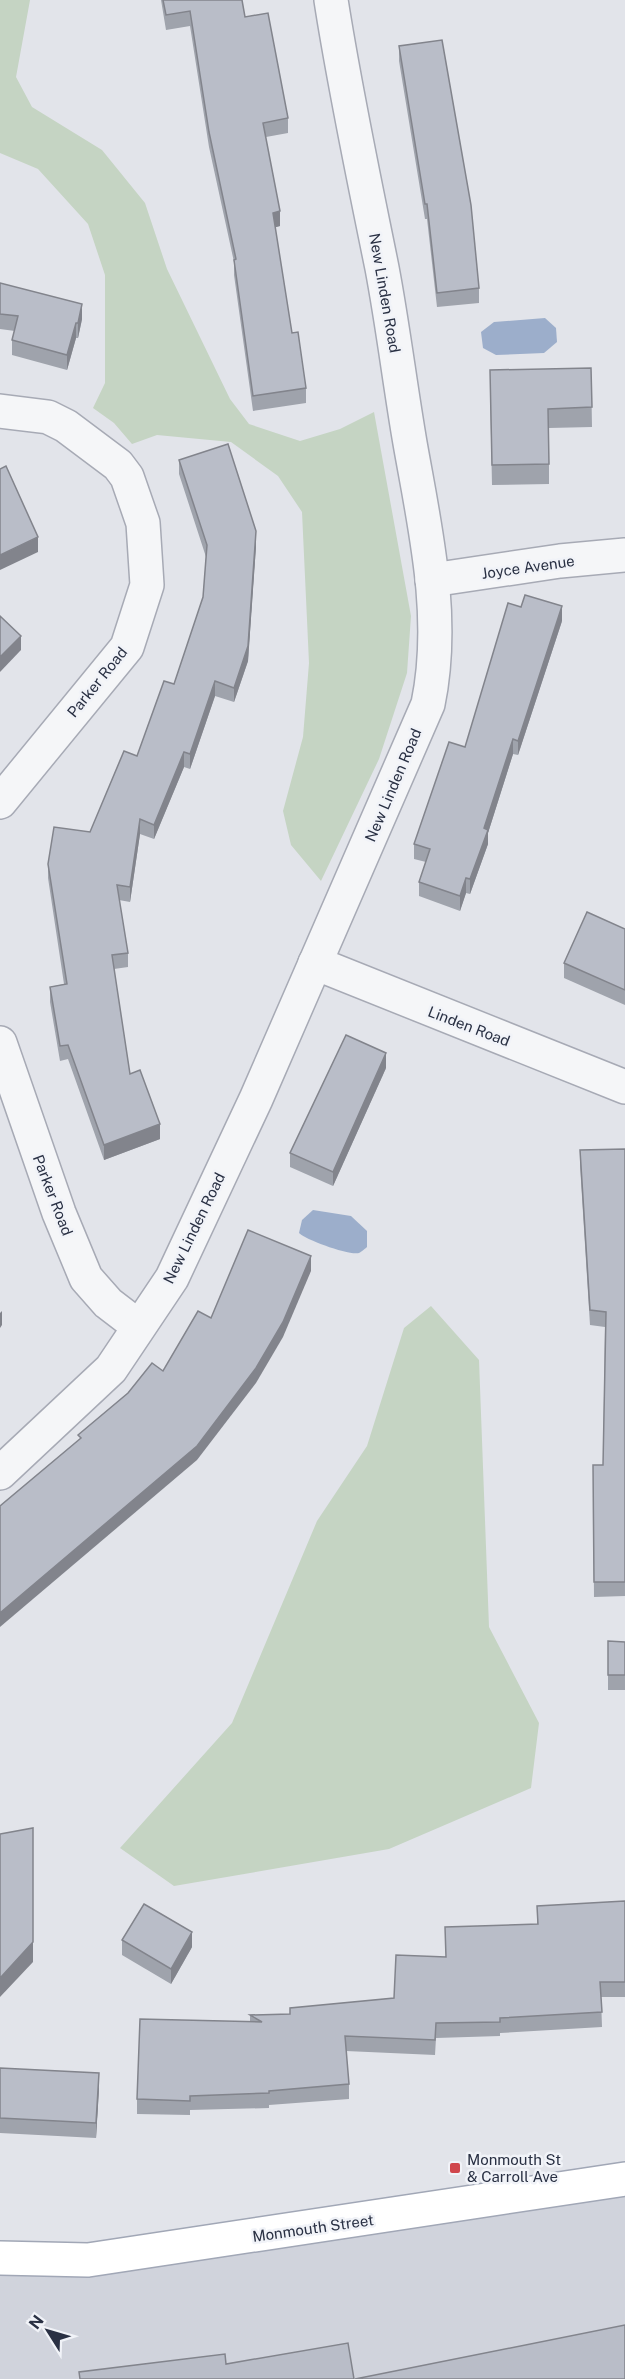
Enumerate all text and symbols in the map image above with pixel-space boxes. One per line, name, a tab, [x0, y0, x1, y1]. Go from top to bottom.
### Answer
street label: New Linden Road	[366, 232, 404, 354]
street label: Joyce Avenue	[480, 552, 576, 582]
street label: Parker Road	[64, 644, 130, 720]
street label: New Linden Road	[361, 726, 425, 844]
street label: Linden Road	[426, 1003, 512, 1049]
street label: Parker Road	[30, 1152, 76, 1238]
street label: New Linden Road	[160, 1170, 228, 1286]
place label: Monmouth St & Carroll Ave	[467, 2151, 561, 2185]
marker: Monmouth St & Carroll Ave	[448, 2161, 462, 2175]
street label: Monmouth Street	[251, 2211, 375, 2245]
north arrow	[18, 2301, 78, 2361]
text: N	[25, 2312, 48, 2333]

